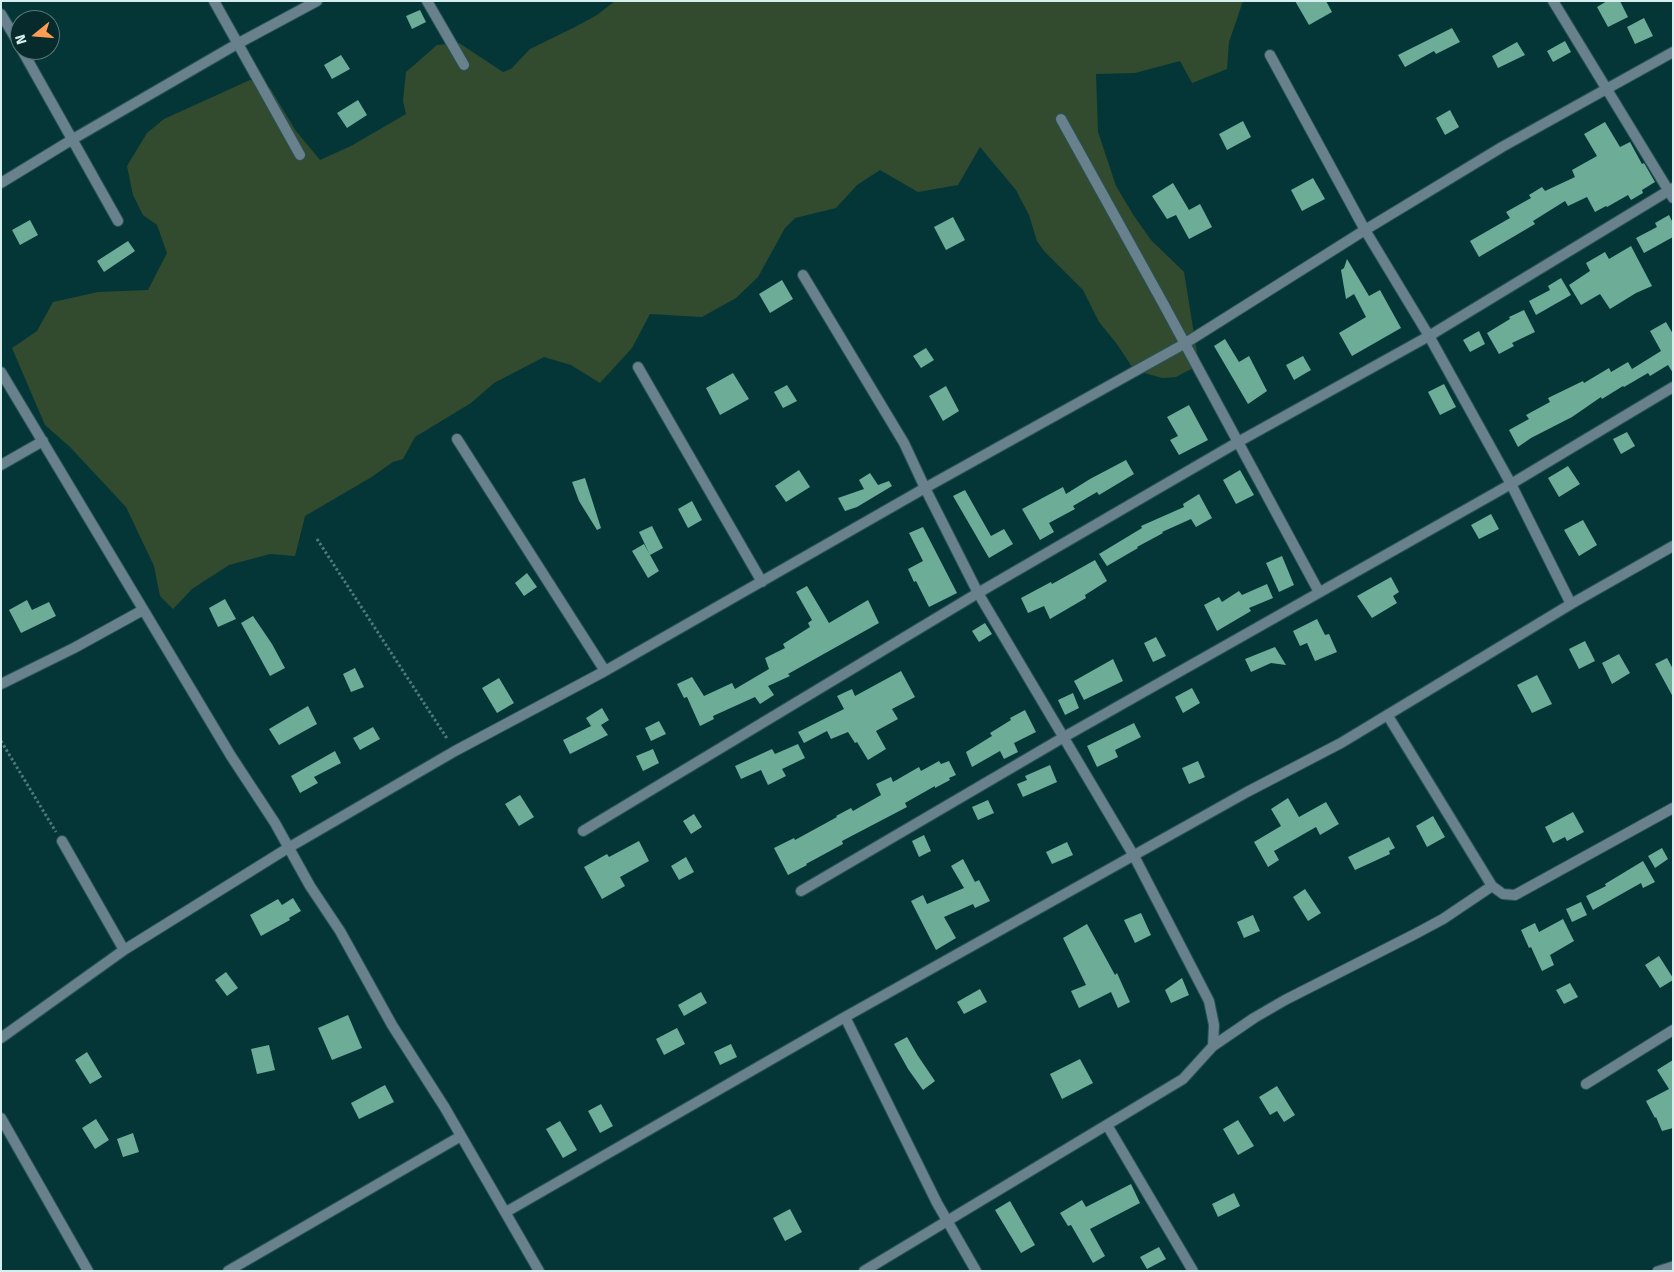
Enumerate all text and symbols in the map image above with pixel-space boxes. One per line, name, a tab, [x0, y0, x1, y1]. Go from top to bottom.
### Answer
north arrow	[10, 10, 60, 60]
text: N	[12, 32, 31, 46]

